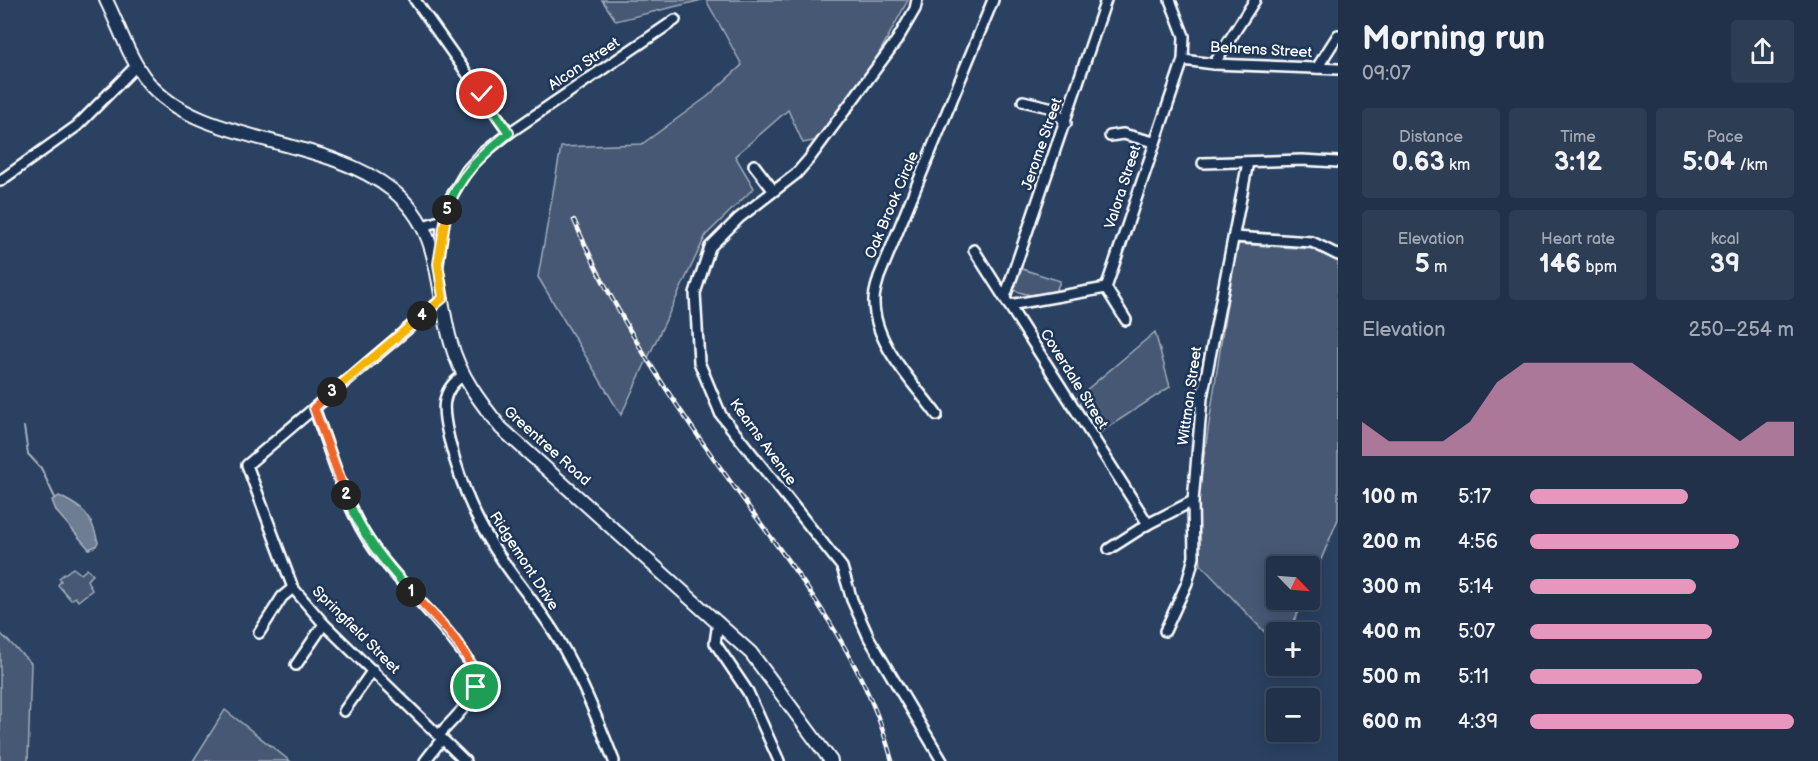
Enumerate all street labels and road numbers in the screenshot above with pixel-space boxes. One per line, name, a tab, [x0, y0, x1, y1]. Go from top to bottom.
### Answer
street label: Alcon Street	[545, 33, 624, 95]
street label: Behrens Street	[1209, 38, 1313, 62]
street label: Jerome Street	[1017, 95, 1067, 193]
street label: Valora Street	[1101, 142, 1146, 231]
street label: Oak Brook Circle	[861, 149, 923, 261]
street label: Coverdale Street	[1036, 325, 1113, 433]
street label: Wittman Street	[1174, 345, 1206, 447]
street label: Kearns Avenue	[725, 395, 801, 489]
street label: Greentree Road	[500, 402, 594, 490]
street label: Ridgemont Drive	[485, 508, 563, 614]
street label: Springfield Street	[308, 582, 404, 678]

